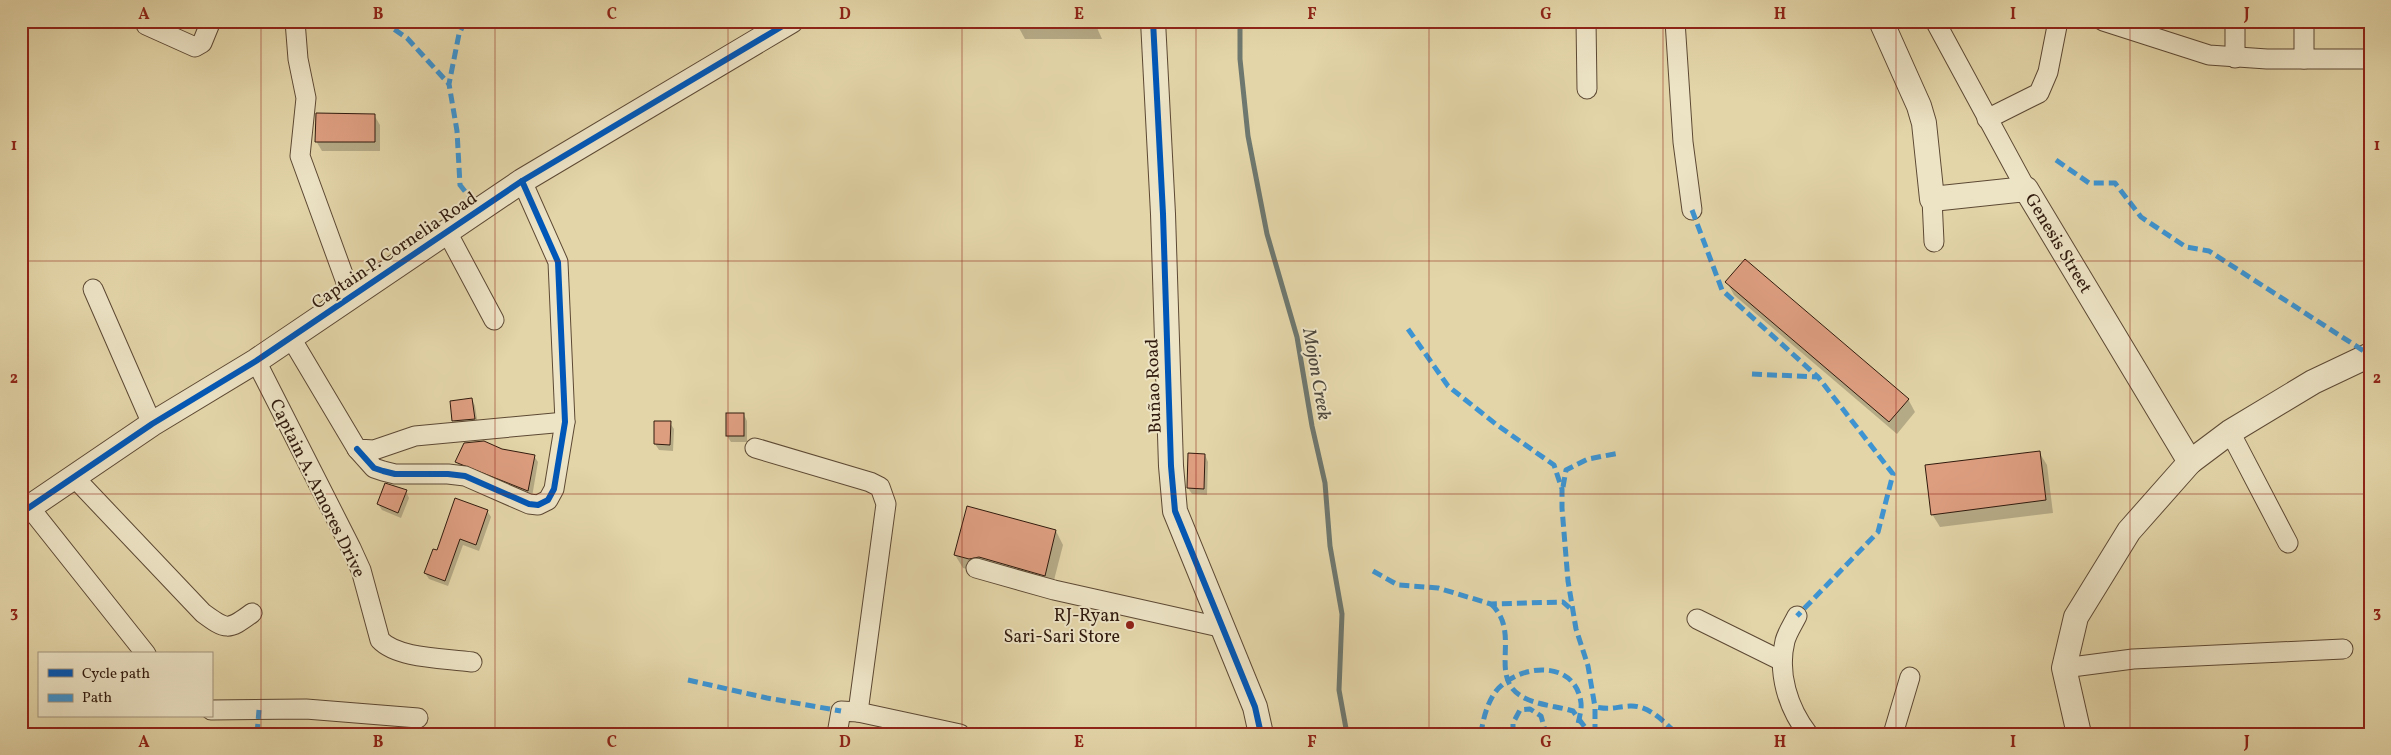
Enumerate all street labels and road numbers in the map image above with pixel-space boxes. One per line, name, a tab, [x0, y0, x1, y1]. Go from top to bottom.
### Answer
street label: Captain P. Cornelia Road	[307, 186, 483, 316]
street label: Genesis Street	[2018, 189, 2097, 298]
street label: Buñao Road	[1140, 338, 1169, 434]
street label: Captain A. Amores Drive	[262, 395, 371, 582]

